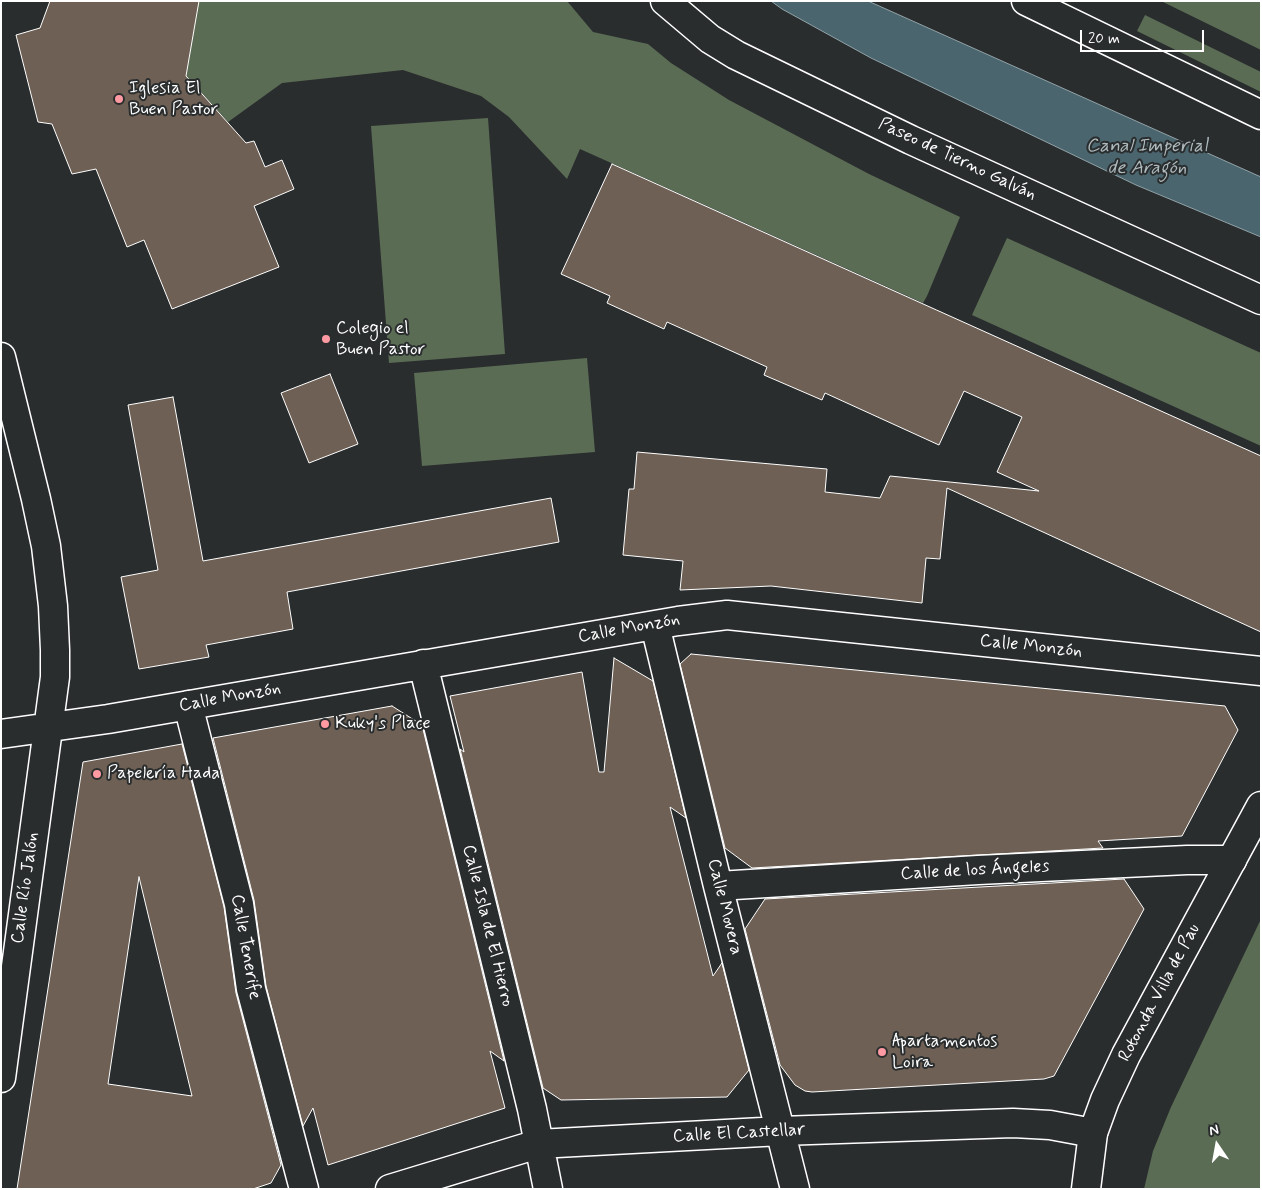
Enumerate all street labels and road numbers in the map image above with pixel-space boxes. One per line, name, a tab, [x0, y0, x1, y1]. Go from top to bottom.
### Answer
street label: Paseo de Tierno Galván	[874, 114, 1040, 206]
street label: Calle Monzón	[576, 609, 682, 649]
street label: Calle Monzón	[979, 631, 1083, 663]
street label: Calle Monzón	[177, 678, 283, 718]
street label: Calle Río Jalón	[7, 831, 45, 945]
street label: Calle Isla de El Hierro	[456, 843, 518, 1009]
street label: Calle de los Ángeles	[900, 856, 1050, 886]
street label: Calle Movera	[702, 857, 746, 957]
street label: Calle Tenerife	[225, 893, 265, 1001]
street label: Rotonda Villa de Pau	[1115, 920, 1205, 1066]
street label: Calle El Castellar	[672, 1120, 806, 1148]

